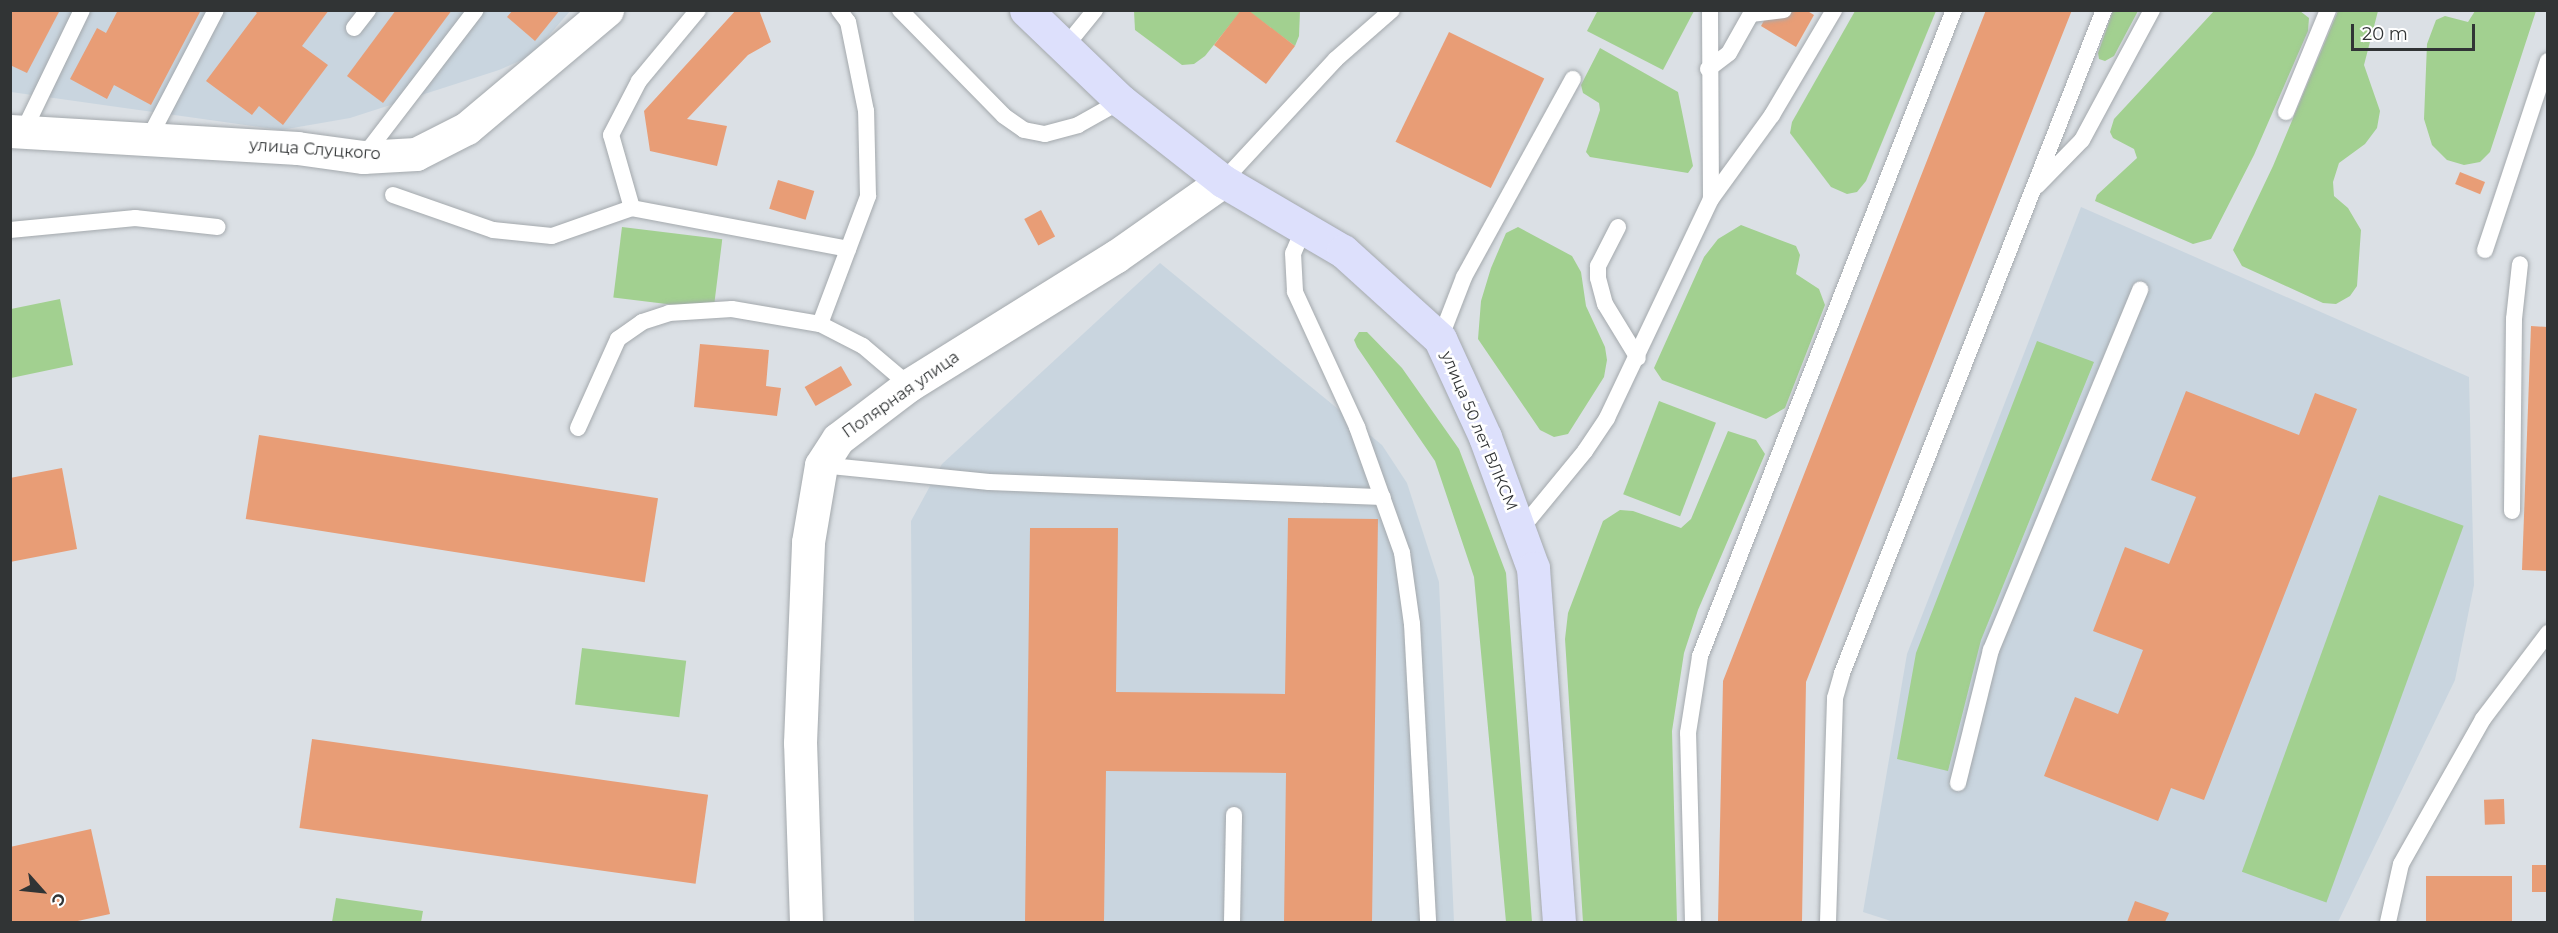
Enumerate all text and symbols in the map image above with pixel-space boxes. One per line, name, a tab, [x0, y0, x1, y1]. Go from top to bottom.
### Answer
scale bar	[2354, 12, 2478, 50]
text: 20 m	[2362, 23, 2408, 45]
street label: улица Слуцкого	[249, 136, 381, 164]
street label: Полярная улица	[839, 348, 963, 442]
street label: улица 50 лет ВЛКСМ	[1437, 348, 1521, 514]
north arrow	[12, 861, 72, 921]
text: С	[47, 890, 70, 909]

